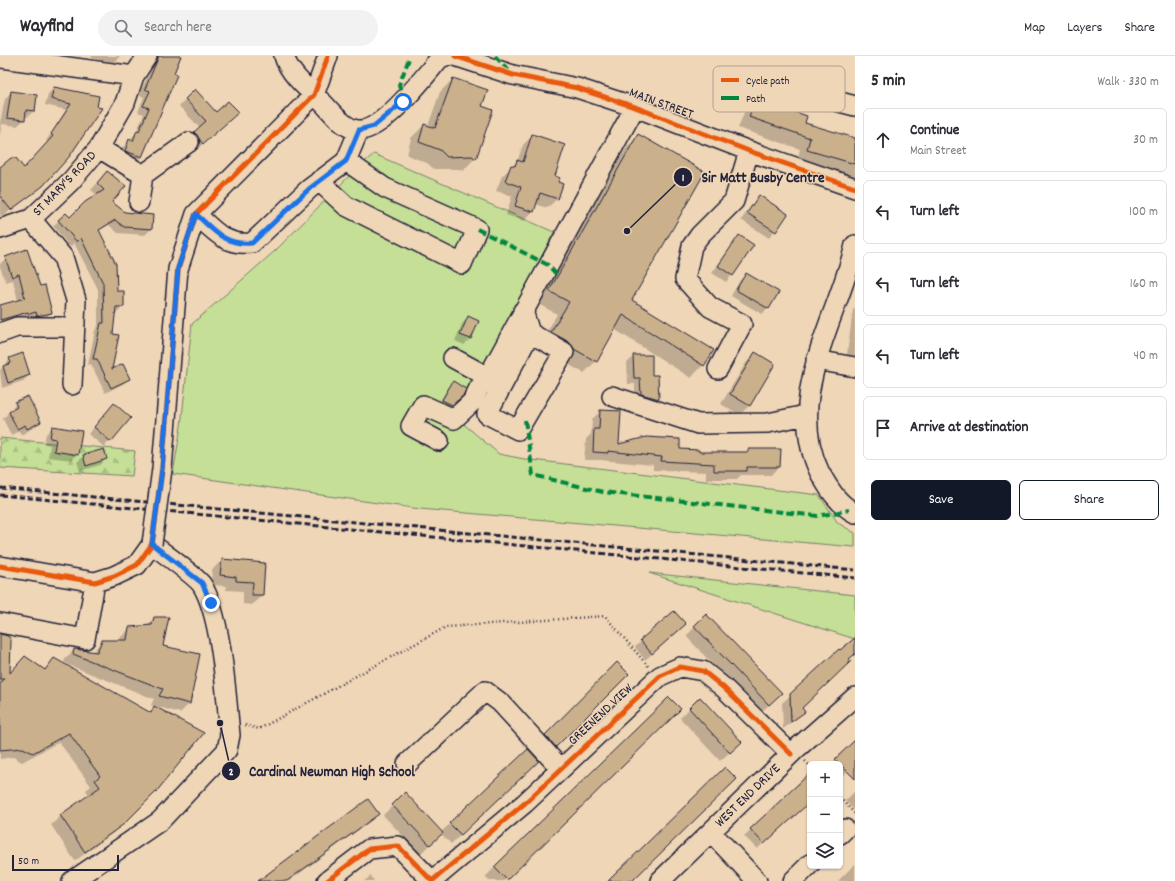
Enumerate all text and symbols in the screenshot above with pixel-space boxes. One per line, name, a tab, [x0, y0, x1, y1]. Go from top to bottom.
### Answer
search box	[98, 10, 378, 46]
text: Wayfind	[20, 14, 74, 41]
icon: search	[112, 17, 134, 39]
text: Search here	[144, 17, 212, 39]
text: Map	[1024, 18, 1045, 38]
text: Layers	[1067, 18, 1102, 38]
text: Share	[1124, 18, 1155, 38]
legend	[713, 66, 845, 112]
text: 5 min	[871, 70, 905, 94]
text: Walk · 330 m	[1098, 73, 1159, 92]
text: Cycle path	[746, 74, 790, 90]
street label: MAIN STREET	[626, 83, 696, 125]
text: Path	[746, 92, 765, 108]
route start	[394, 93, 412, 111]
text: Continue	[910, 120, 959, 142]
icon: ahead	[872, 129, 894, 151]
text: 30 m	[1133, 131, 1158, 150]
text: Main Street	[910, 142, 967, 161]
street label: ST MARY'S ROAD	[28, 147, 102, 221]
callout: Sir Matt Busby Centre	[673, 164, 832, 191]
text: Sir Matt Busby Centre	[701, 168, 825, 190]
text: 1	[682, 170, 685, 187]
icon: left	[872, 201, 894, 223]
text: Turn left	[910, 201, 959, 223]
text: 100 m	[1129, 203, 1158, 222]
icon: left	[872, 273, 894, 295]
text: Turn left	[910, 273, 959, 295]
text: 160 m	[1130, 275, 1158, 294]
icon: left	[872, 345, 894, 367]
text: Turn left	[910, 345, 959, 367]
text: 40 m	[1134, 347, 1158, 366]
icon: arrive	[872, 417, 894, 439]
text: Arrive at destination	[910, 417, 1028, 439]
button: Save	[871, 480, 1011, 520]
button: Share	[1019, 480, 1159, 520]
route end	[202, 594, 220, 612]
street label: GREENEND VIEW	[564, 679, 639, 751]
callout: Cardinal Newman High School	[221, 758, 423, 785]
street label: WEST END DRIVE	[711, 759, 786, 833]
map controls	[807, 761, 843, 869]
button: +	[807, 761, 843, 797]
text: Cardinal Newman High School	[249, 762, 415, 784]
text: 2	[228, 764, 234, 781]
button: −	[807, 797, 843, 833]
button: layers	[807, 833, 843, 869]
scale bar	[12, 853, 119, 872]
text: 50 m	[18, 854, 39, 870]

